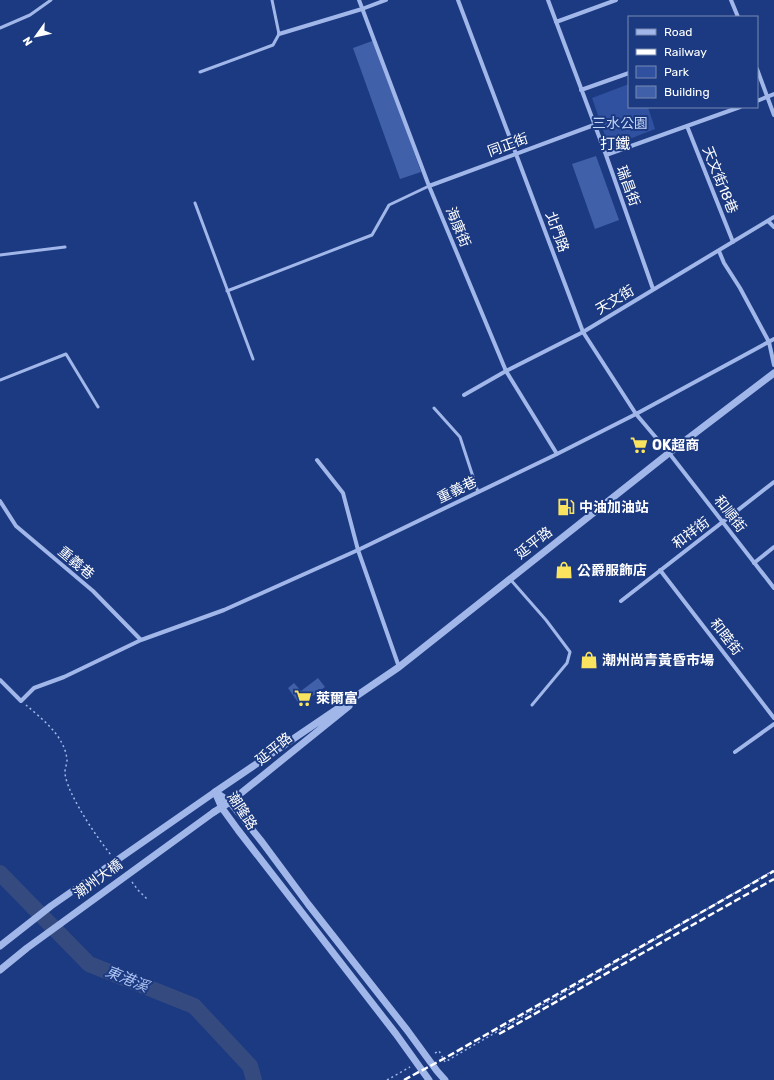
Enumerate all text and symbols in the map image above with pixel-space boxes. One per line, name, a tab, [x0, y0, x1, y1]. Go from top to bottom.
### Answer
north arrow	[16, 16, 56, 56]
legend	[628, 16, 758, 108]
text: Road	[664, 25, 692, 39]
text: N	[20, 34, 36, 48]
text: Railway	[664, 45, 707, 59]
text: Park	[664, 65, 690, 79]
text: Building	[664, 85, 710, 99]
park label: 三水公園	[592, 115, 648, 132]
street label: 同正街	[485, 130, 531, 160]
district label: 打鐵	[600, 135, 630, 153]
street label: 天文街18巷	[699, 144, 741, 216]
street label: 瑞昌街	[613, 163, 643, 209]
street label: 海康街	[442, 204, 474, 250]
street label: 北門路	[542, 209, 572, 255]
street label: 天文街	[593, 282, 637, 318]
supermarket icon: OK超商	[629, 435, 649, 455]
place label: OK超商	[652, 437, 699, 454]
street label: 重義巷	[434, 473, 480, 507]
street label: 和順街	[710, 492, 750, 536]
fuel station icon: 中油加油站	[556, 497, 576, 517]
place label: 中油加油站	[579, 499, 649, 516]
street label: 和祥街	[669, 514, 713, 552]
street label: 延平路	[512, 523, 556, 563]
street label: 重義巷	[54, 543, 98, 583]
shop icon: 公爵服飾店	[554, 560, 574, 580]
place label: 公爵服飾店	[577, 562, 647, 579]
street label: 和睦街	[706, 615, 746, 659]
shop icon: 潮州尚青黃昏市場	[579, 650, 599, 670]
place label: 潮州尚青黃昏市場	[602, 652, 714, 669]
supermarket icon: 萊爾富	[293, 688, 313, 708]
place label: 萊爾富	[316, 690, 358, 707]
street label: 延平路	[252, 729, 296, 769]
street label: 潮隆路	[223, 789, 261, 833]
street label: 潮州大橋	[70, 856, 126, 902]
water label: 東港溪	[103, 962, 153, 997]

